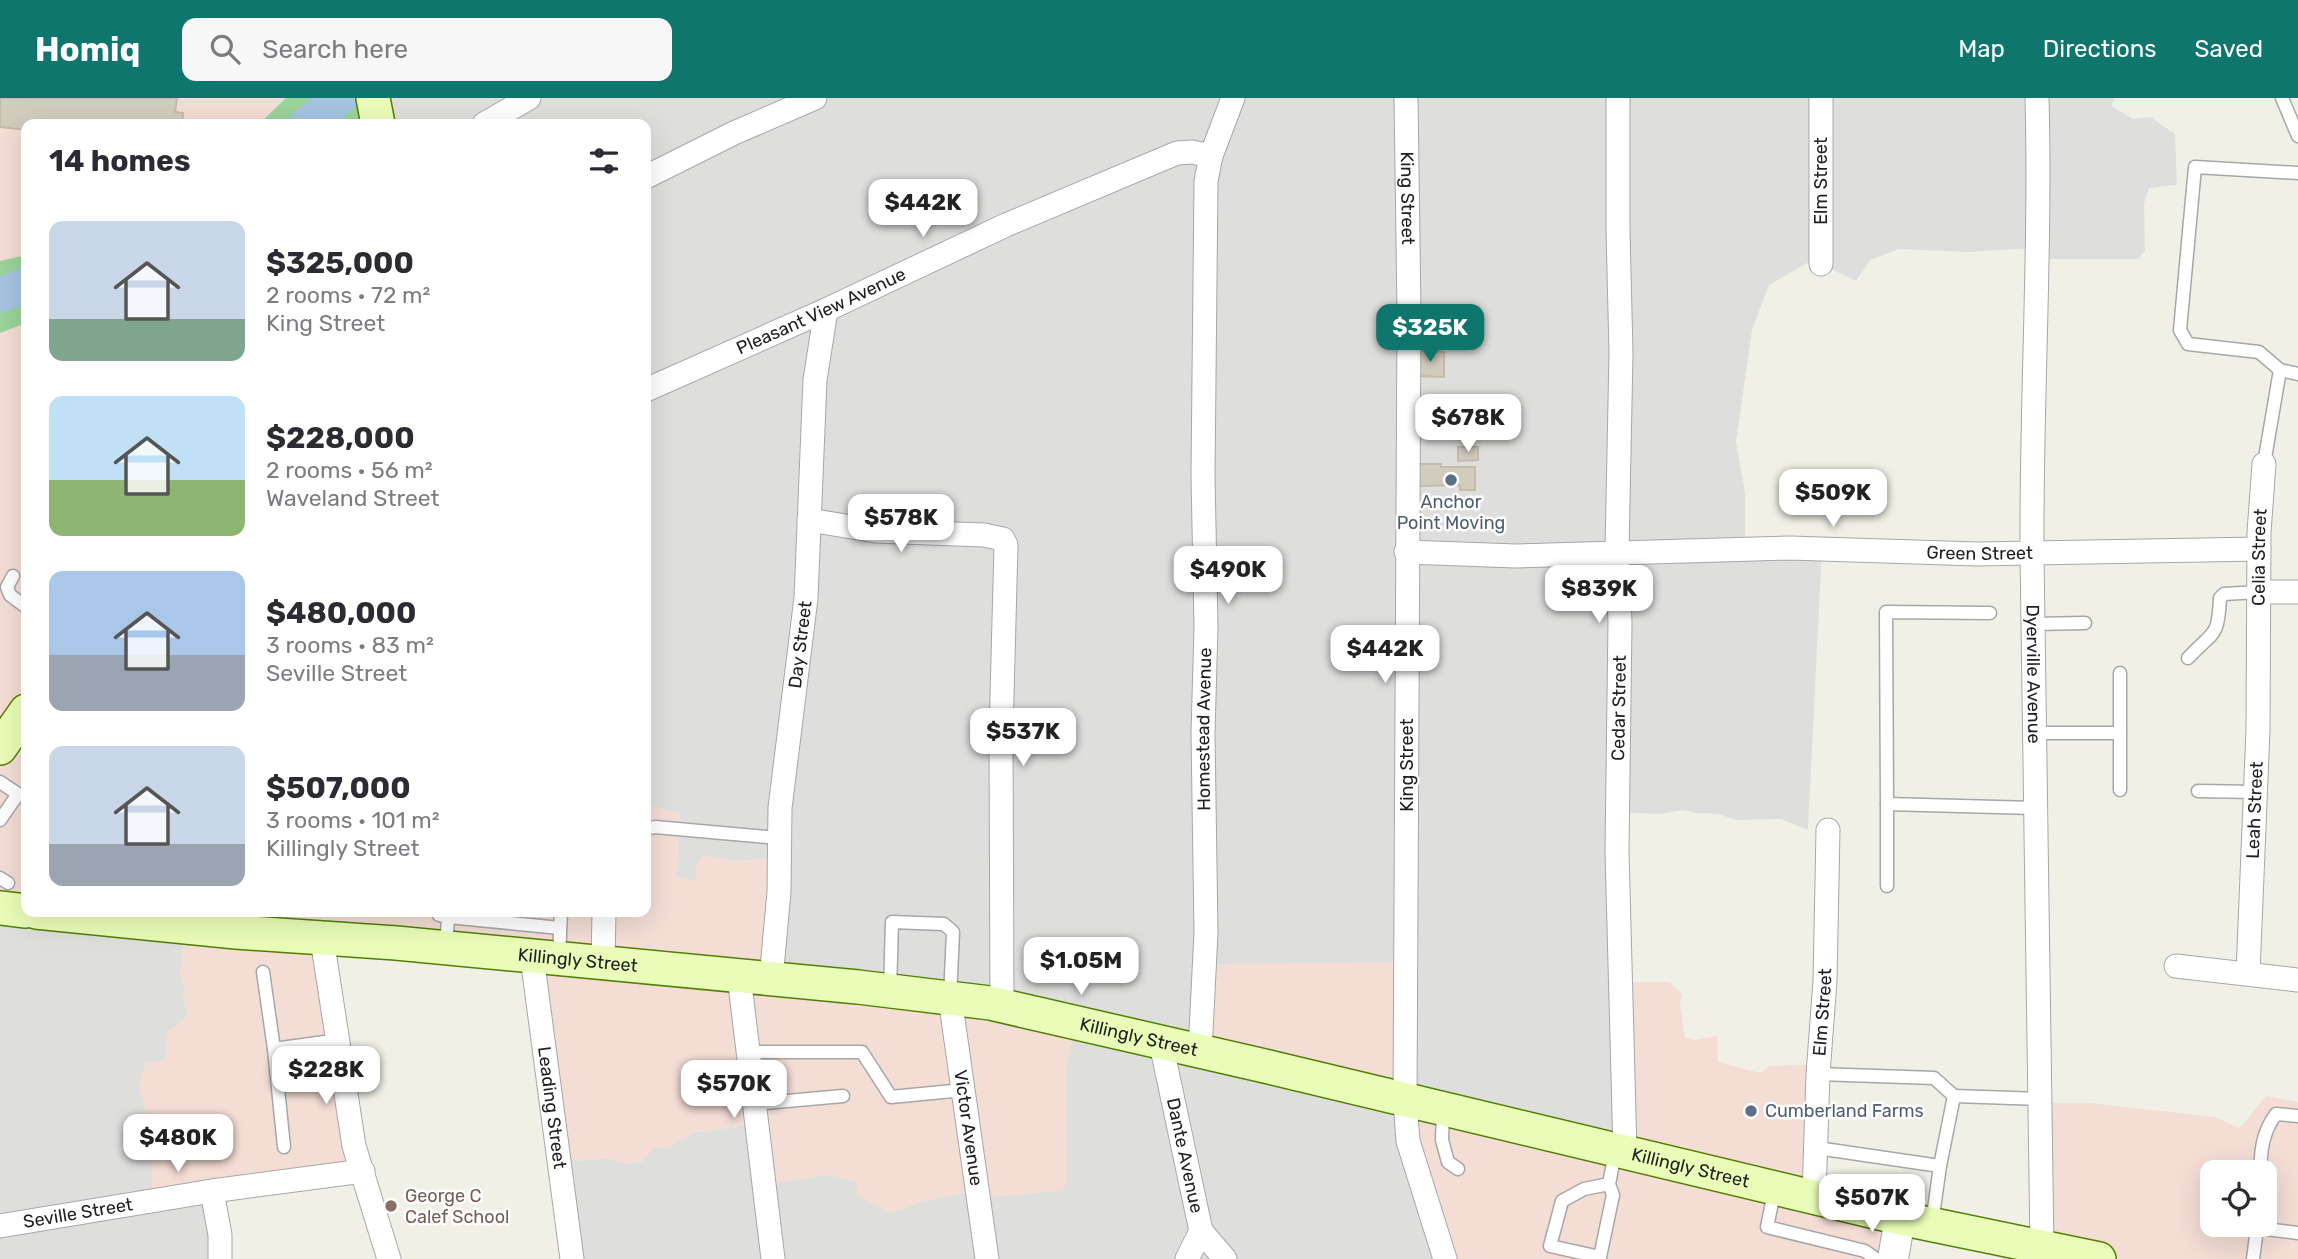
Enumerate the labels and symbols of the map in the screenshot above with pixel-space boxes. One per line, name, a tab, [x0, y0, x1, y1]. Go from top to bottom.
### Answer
street label: Elm Street	[1810, 137, 1832, 225]
street label: King Street	[1396, 151, 1419, 245]
pin: $442K	[874, 180, 972, 239]
street label: Pleasant View Avenue	[733, 263, 909, 359]
pin: $325K	[1381, 304, 1479, 364]
pin: $678K	[1419, 394, 1517, 454]
pin: $509K	[1784, 470, 1882, 529]
marker: Anchor Point Moving	[1443, 472, 1459, 488]
place label: Anchor Point Moving	[1397, 491, 1505, 534]
pin: $578K	[852, 494, 950, 554]
street label: Celia Street	[2248, 508, 2272, 606]
street label: Green Street	[1926, 541, 2033, 565]
pin: $490K	[1179, 546, 1277, 606]
pin: $839K	[1550, 566, 1648, 625]
street label: Day Street	[784, 600, 817, 690]
street label: Dyerville Avenue	[2021, 604, 2045, 744]
pin: $442K	[1336, 626, 1434, 685]
street label: Homestead Avenue	[1192, 647, 1216, 811]
street label: Cedar Street	[1607, 655, 1631, 761]
pin: $537K	[974, 708, 1072, 768]
street label: King Street	[1396, 718, 1418, 812]
street label: Leah Street	[2242, 761, 2268, 859]
pin: $1.05M	[1024, 937, 1138, 997]
street label: Killingly Street	[517, 944, 639, 977]
street label: Elm Street	[1808, 968, 1836, 1057]
street label: Killingly Street	[1078, 1013, 1200, 1061]
street label: Leading Street	[533, 1045, 571, 1170]
pin: $228K	[277, 1046, 375, 1106]
pin: $570K	[685, 1060, 783, 1120]
street label: Victor Avenue	[949, 1068, 987, 1187]
street label: Dante Avenue	[1162, 1096, 1208, 1215]
place label: Cumberland Farms	[1765, 1100, 1924, 1122]
marker: Cumberland Farms	[1743, 1103, 1759, 1119]
pin: $480K	[129, 1114, 227, 1174]
street label: Killingly Street	[1629, 1143, 1751, 1193]
pin: $507K	[1823, 1174, 1921, 1234]
place label: George C Calef School	[405, 1185, 509, 1228]
street label: Seville Street	[22, 1193, 134, 1233]
marker: George C Calef School	[383, 1198, 399, 1214]

